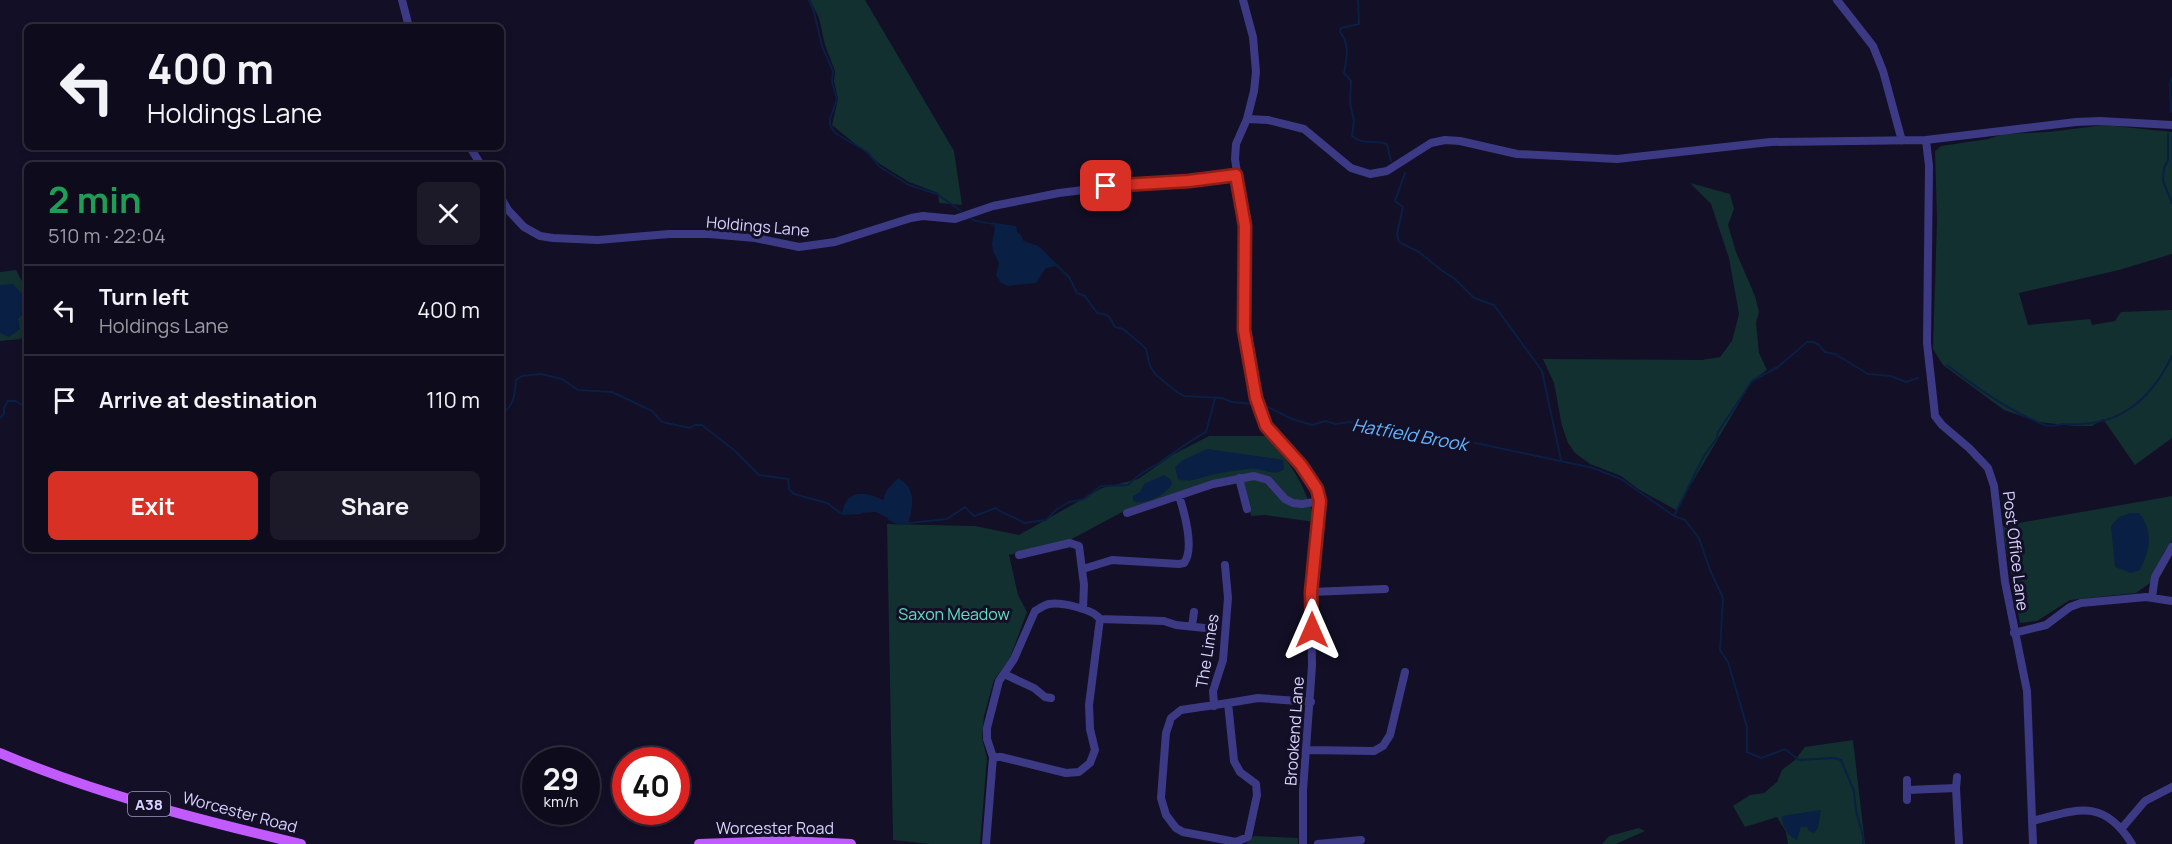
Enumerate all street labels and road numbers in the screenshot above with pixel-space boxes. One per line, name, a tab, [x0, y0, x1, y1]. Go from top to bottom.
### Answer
street label: Holdings Lane	[705, 211, 811, 241]
street label: Post Office Lane	[1998, 490, 2034, 612]
street label: The Limes	[1190, 612, 1224, 690]
street label: Brookend Lane	[1279, 676, 1309, 786]
street label: Worcester Road	[180, 786, 300, 838]
road number: A38	[128, 792, 170, 816]
street label: Worcester Road	[716, 817, 834, 839]

